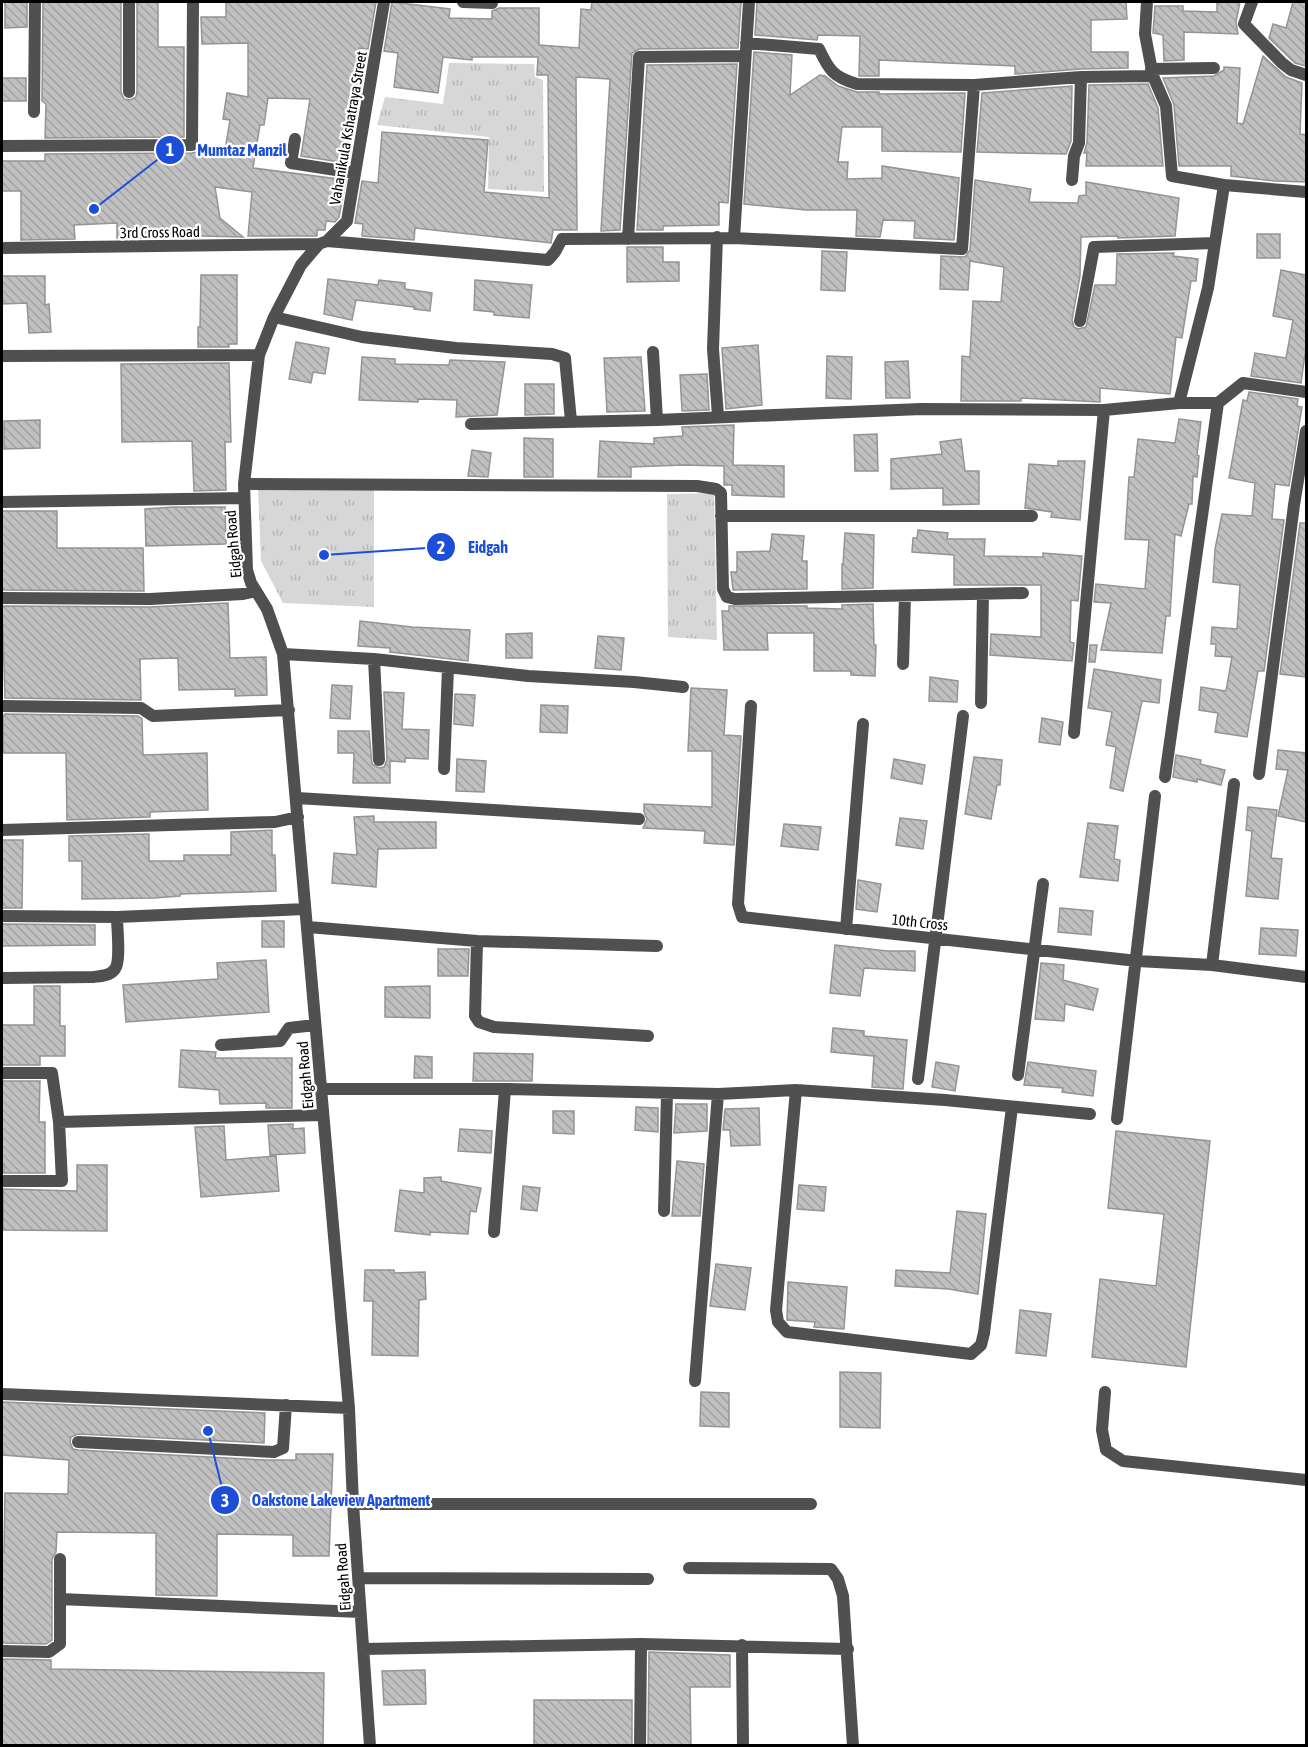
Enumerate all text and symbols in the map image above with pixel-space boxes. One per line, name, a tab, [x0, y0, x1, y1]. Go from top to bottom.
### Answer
street label: Vahanikula Kshatraya Street	[326, 50, 370, 206]
callout: Mumtaz Manzil	[155, 133, 298, 167]
text: 1	[166, 139, 174, 160]
text: Mumtaz Manzil	[197, 141, 288, 159]
street label: 3rd Cross Road	[120, 223, 200, 241]
street label: Eidgah Road	[222, 509, 244, 579]
callout: Eidgah	[426, 530, 520, 564]
text: 2	[437, 537, 445, 558]
text: Eidgah	[468, 538, 508, 556]
street label: 10th Cross	[891, 911, 949, 933]
street label: Eidgah Road	[294, 1040, 316, 1110]
callout: Oakstone Lakeview Apartment	[210, 1483, 442, 1517]
text: 3	[221, 1490, 229, 1511]
text: Oakstone Lakeview Apartment	[252, 1491, 431, 1509]
street label: Eidgah Road	[332, 1542, 354, 1612]

